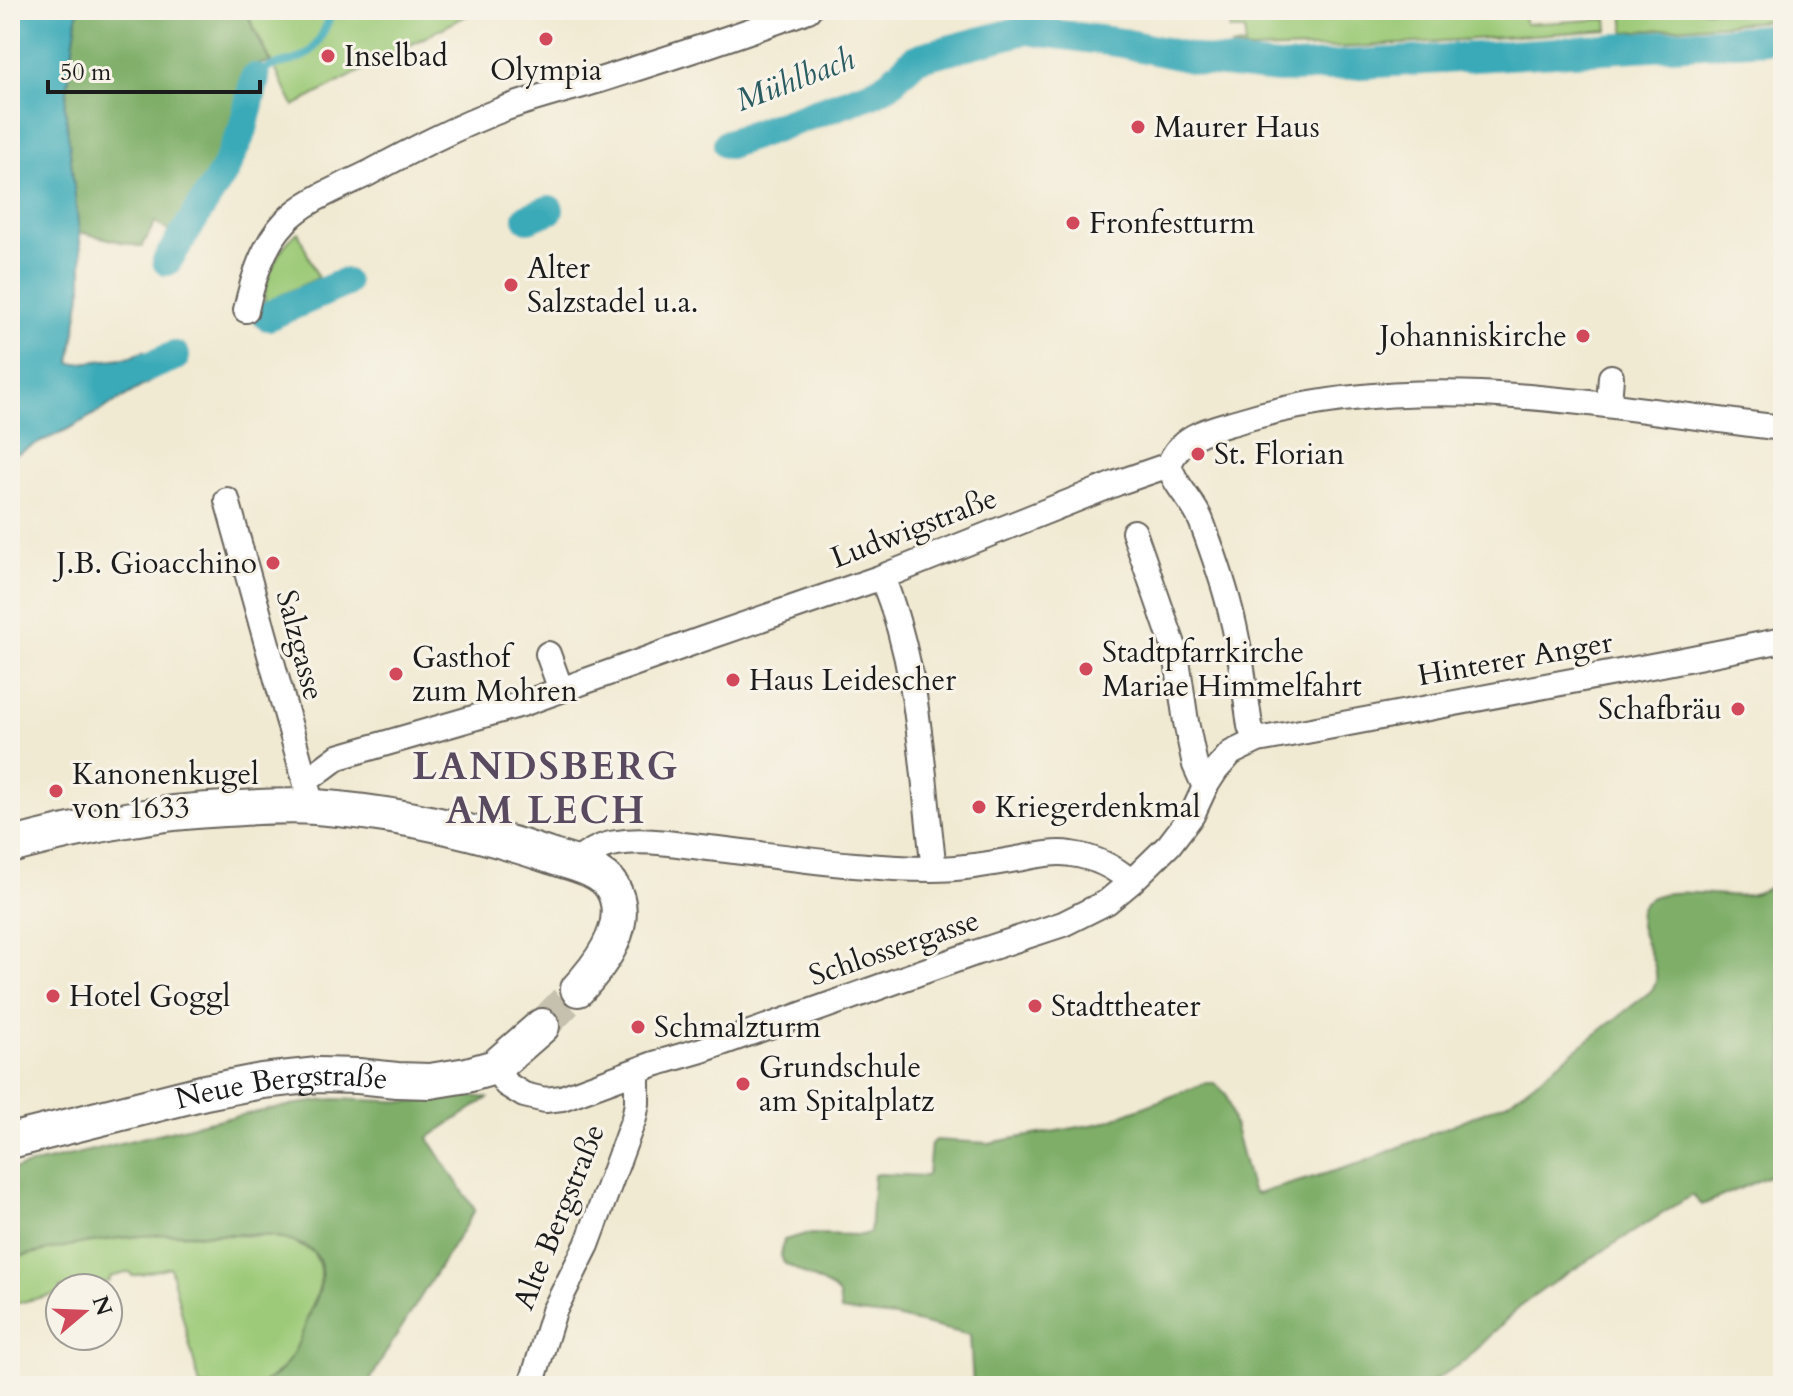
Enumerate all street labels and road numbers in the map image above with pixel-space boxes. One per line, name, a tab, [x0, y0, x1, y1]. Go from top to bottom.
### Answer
street label: Ludwigstraße	[825, 478, 1003, 578]
street label: Salzgasse	[266, 585, 334, 705]
street label: Hinterer Anger	[1414, 622, 1616, 696]
street label: Schlossergasse	[804, 900, 984, 996]
street label: Neue Bergstraße	[171, 1054, 390, 1119]
street label: Alte Bergstraße	[503, 1118, 615, 1316]

